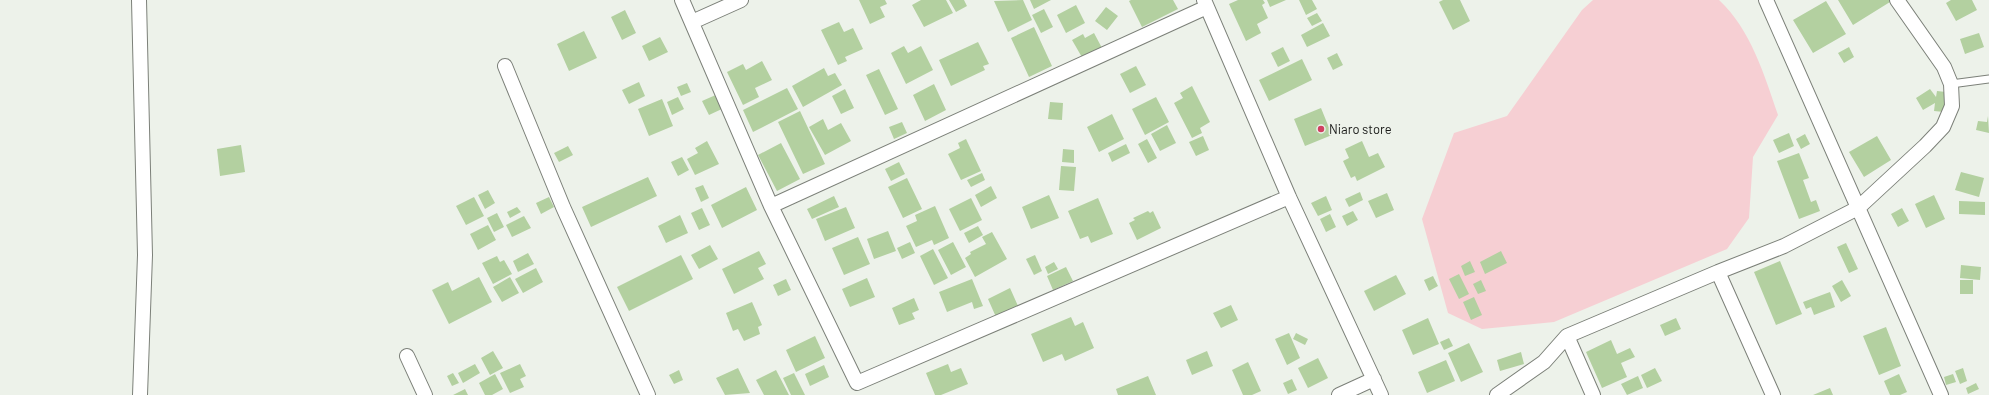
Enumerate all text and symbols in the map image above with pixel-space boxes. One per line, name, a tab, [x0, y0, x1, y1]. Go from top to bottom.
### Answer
place label: Niaro store	[1329, 121, 1392, 137]
marker: Niaro store	[1316, 124, 1326, 134]

